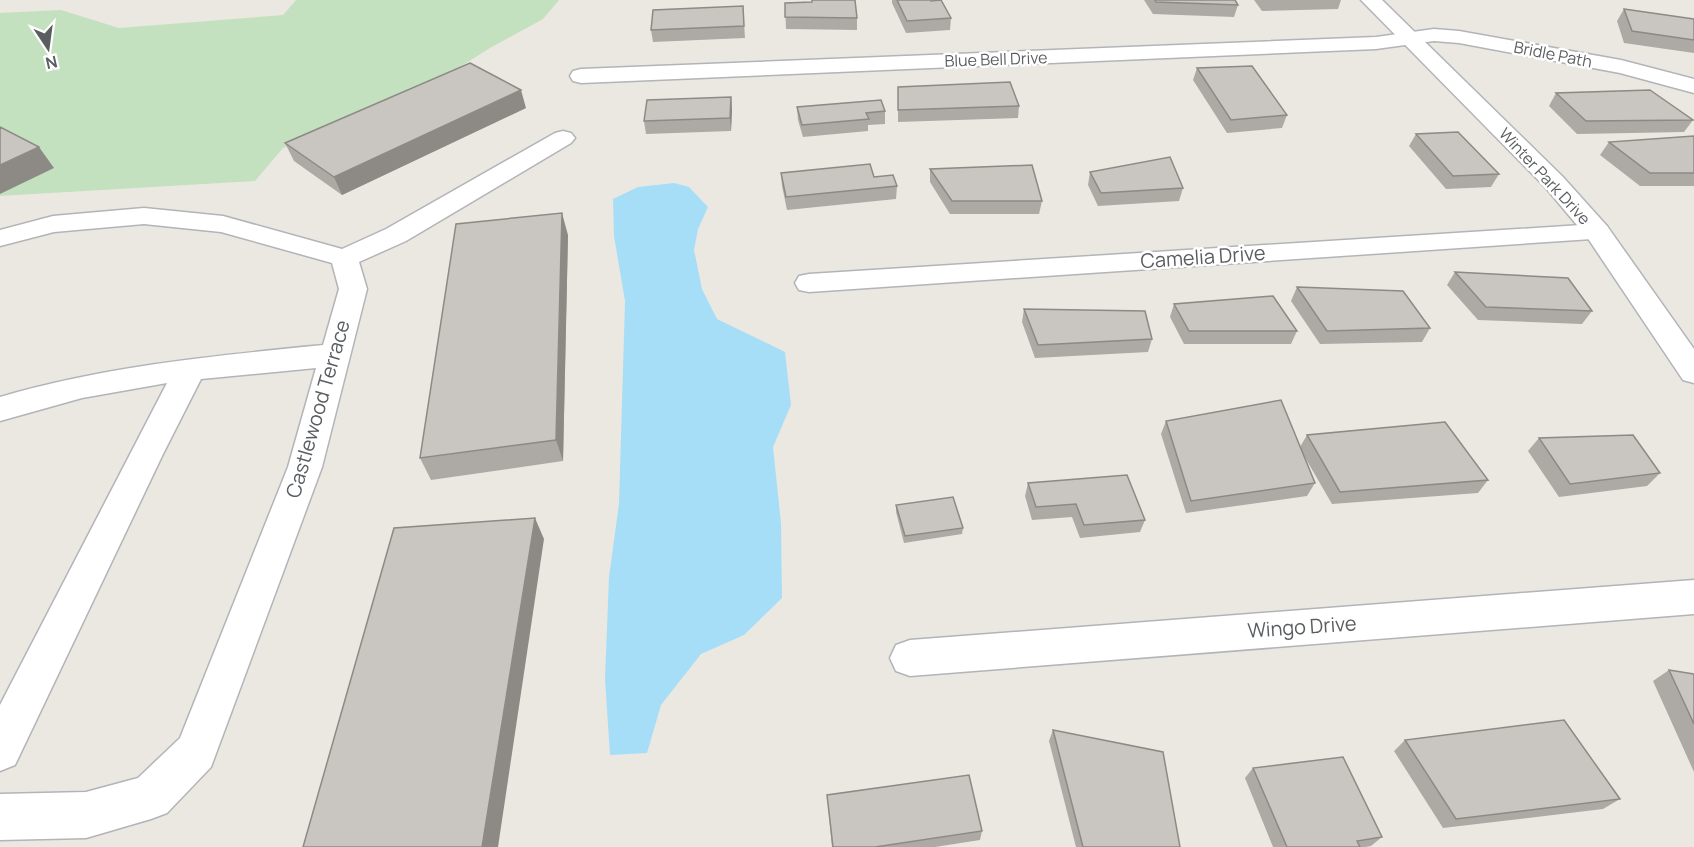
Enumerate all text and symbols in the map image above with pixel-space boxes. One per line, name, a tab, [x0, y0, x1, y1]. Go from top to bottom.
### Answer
north arrow	[18, 18, 78, 78]
street label: Bridle Path	[1512, 36, 1594, 72]
street label: Blue Bell Drive	[944, 46, 1048, 72]
text: N	[43, 51, 59, 75]
street label: Winter Park Drive	[1494, 123, 1596, 229]
street label: Camelia Drive	[1140, 239, 1266, 274]
street label: Castlewood Terrace	[279, 317, 356, 501]
street label: Wingo Drive	[1247, 609, 1357, 644]

